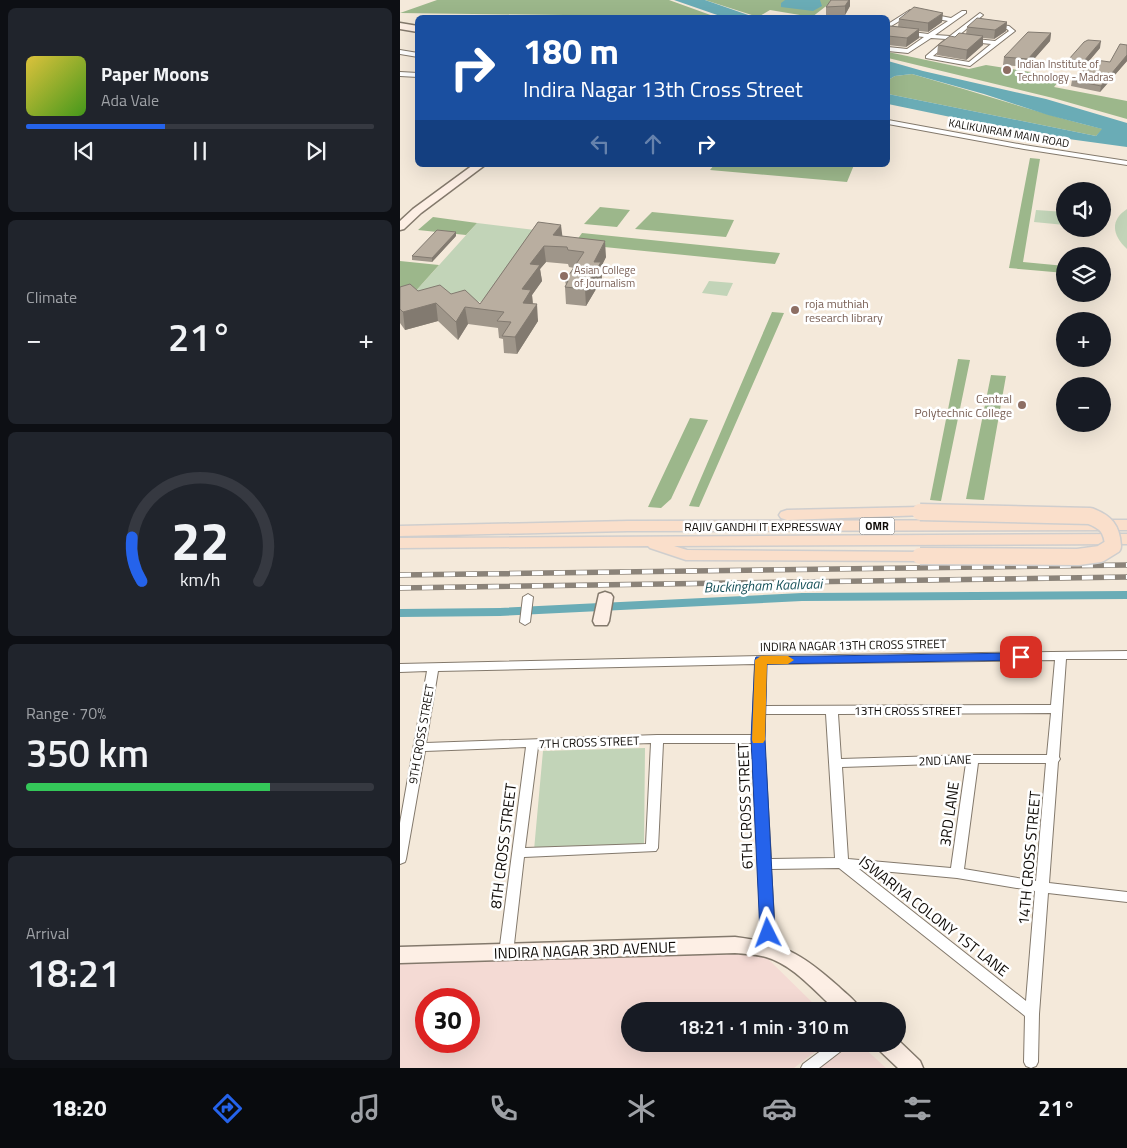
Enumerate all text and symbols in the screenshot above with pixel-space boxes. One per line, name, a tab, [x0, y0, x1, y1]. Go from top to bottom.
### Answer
text: 180 m	[523, 24, 619, 78]
icon: right	[440, 35, 505, 100]
place label: Indian Institute of Technology - Madras	[1017, 56, 1114, 85]
text: Paper Moons	[101, 59, 209, 88]
marker: Indian Institute of Technology - Madras	[1001, 64, 1013, 76]
text: Indira Nagar 13th Cross Street	[523, 72, 803, 106]
text: Ada Vale	[101, 88, 159, 112]
street label: KALIKUNRAM MAIN ROAD	[947, 114, 1071, 152]
icon: left	[586, 130, 614, 158]
icon: ahead	[639, 130, 667, 158]
icon: right	[692, 130, 720, 158]
icon: previous	[70, 137, 98, 165]
icon: pause	[186, 137, 214, 165]
icon: next	[302, 137, 330, 165]
map controls	[1056, 182, 1111, 432]
button: sound	[1056, 182, 1111, 237]
button: layers	[1056, 247, 1111, 302]
place label: Asian College of Journalism	[574, 262, 636, 291]
marker: Asian College of Journalism	[558, 270, 570, 282]
text: Climate	[26, 285, 77, 309]
place label: roja muthiah research library	[805, 294, 883, 327]
marker: roja muthiah research library	[789, 304, 801, 316]
text: 21°	[168, 308, 232, 366]
button: +	[1056, 312, 1111, 367]
text: −	[26, 317, 42, 360]
text: +	[358, 317, 374, 360]
button: −	[1056, 377, 1111, 432]
place label: Central Polytechnic College	[915, 389, 1012, 422]
marker: Central Polytechnic College	[1016, 399, 1028, 411]
text: 22	[171, 501, 229, 580]
street label: RAJIV GANDHI IT EXPRESSWAY	[684, 517, 842, 536]
road number: OMR	[860, 518, 894, 534]
text: km/h	[180, 566, 220, 593]
water label: Buckingham Kaalvaai	[703, 572, 825, 598]
street label: INDIRA NAGAR 13TH CROSS STREET	[760, 634, 947, 656]
pin	[1000, 636, 1042, 678]
icon: arrive	[1007, 643, 1035, 671]
street label: 9TH CROSS STREET	[403, 682, 439, 785]
text: Range · 70%	[26, 701, 106, 725]
street label: 13TH CROSS STREET	[854, 701, 963, 720]
text: 350 km	[26, 724, 149, 782]
street label: 7TH CROSS STREET	[538, 731, 641, 753]
street label: 6TH CROSS STREET	[731, 742, 759, 870]
street label: 2ND LANE	[918, 750, 972, 770]
street label: 3RD LANE	[933, 780, 965, 848]
street label: 8TH CROSS STREET	[484, 782, 522, 910]
street label: 14TH CROSS STREET	[1012, 790, 1046, 926]
street label: ISWARIYA COLONY 1ST LANE	[854, 850, 1014, 982]
position arrow	[741, 906, 793, 958]
text: Arrival	[26, 921, 69, 945]
street label: INDIRA NAGAR 3RD AVENUE	[493, 935, 677, 965]
text: 18:21	[26, 944, 120, 1002]
speed limit sign: 30	[415, 988, 480, 1053]
text: 18:21 · 1 min · 310 m	[678, 1012, 849, 1041]
text: 18:20	[52, 1091, 106, 1125]
icon: directions	[210, 1091, 245, 1126]
icon: music	[348, 1091, 383, 1126]
icon: phone	[486, 1091, 521, 1126]
icon: climate	[624, 1091, 659, 1126]
icon: car	[762, 1091, 797, 1126]
icon: filters	[900, 1091, 935, 1126]
text: 21°	[1038, 1091, 1075, 1125]

